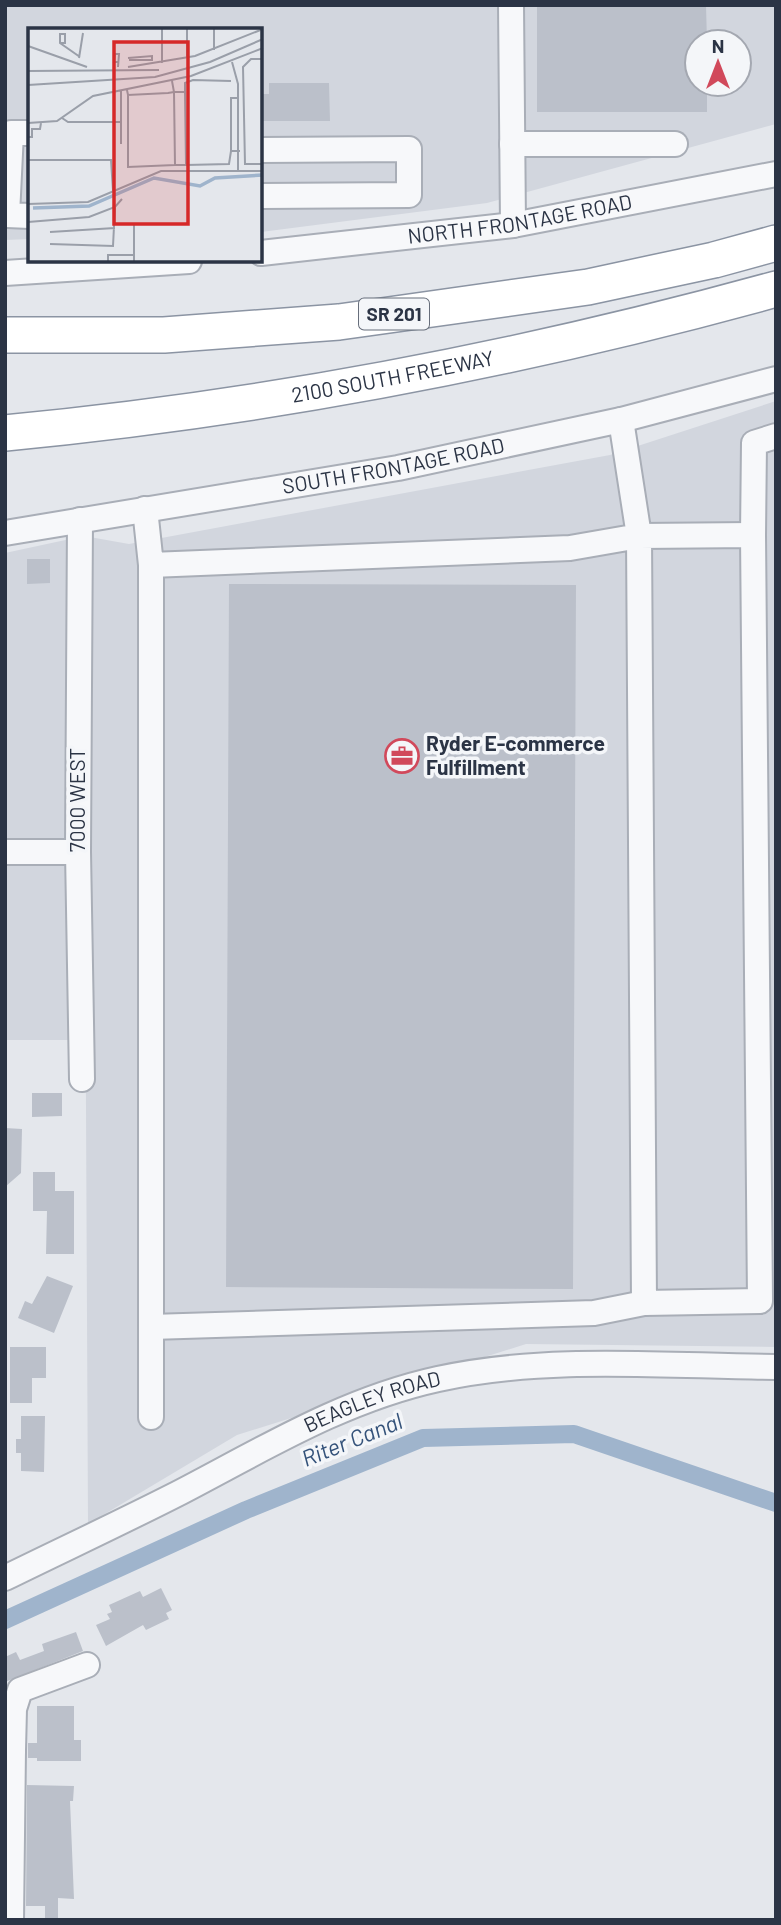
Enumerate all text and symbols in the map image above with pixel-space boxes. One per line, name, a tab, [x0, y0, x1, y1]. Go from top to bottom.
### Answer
inset map	[28, 28, 262, 262]
north arrow	[683, 28, 753, 98]
text: N	[712, 34, 724, 57]
street label: NORTH FRONTAGE ROAD	[406, 188, 634, 248]
road number: SR 201	[359, 298, 429, 330]
street label: 2100 SOUTH FREEWAY	[290, 344, 496, 407]
street label: SOUTH FRONTAGE ROAD	[280, 431, 506, 498]
place label: Ryder E-commerce Fulfillment	[426, 730, 605, 779]
office icon: Ryder E-commerce Fulfillment	[383, 737, 421, 775]
street label: 7000 WEST	[64, 748, 89, 852]
street label: BEAGLEY ROAD	[299, 1365, 443, 1437]
water label: Riter Canal	[297, 1406, 406, 1472]

